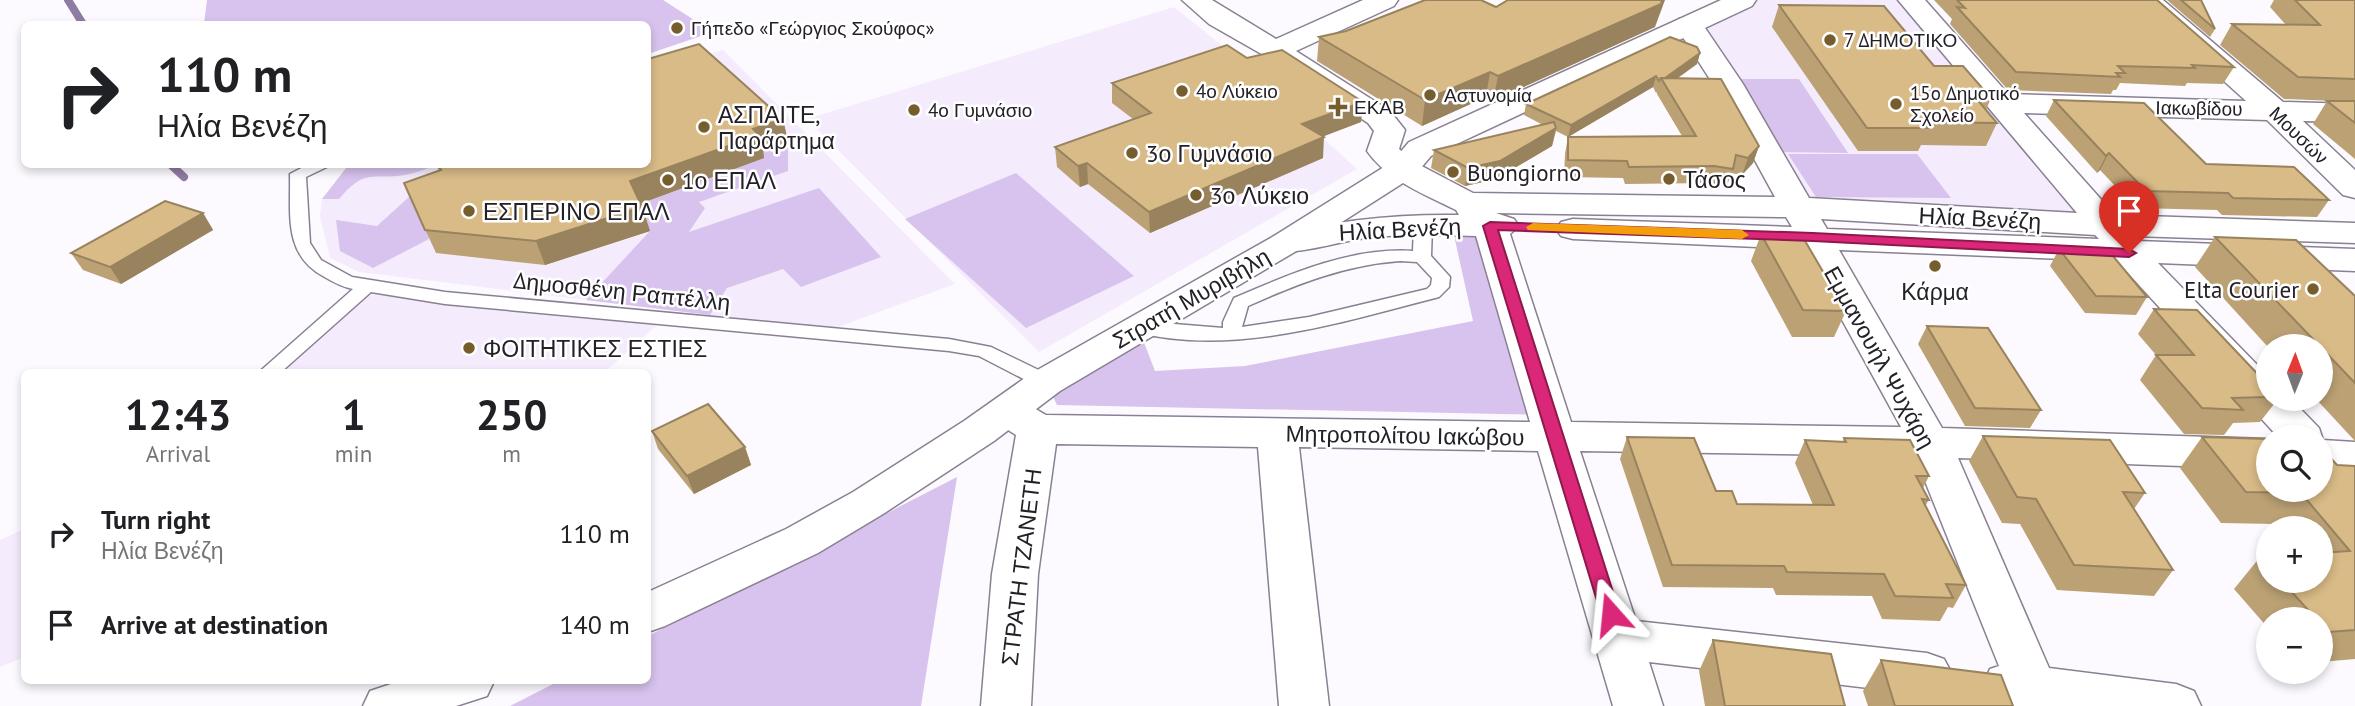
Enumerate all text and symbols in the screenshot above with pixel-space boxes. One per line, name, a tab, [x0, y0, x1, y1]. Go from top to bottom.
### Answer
place label: Γήπεδο «Γεώργιος Σκούφος»	[691, 16, 935, 40]
marker: Γήπεδο «Γεώργιος Σκούφος»	[669, 20, 685, 36]
place label: 7 ΔΗΜΟΤΙΚΟ	[1844, 28, 1957, 52]
marker: 7 ΔΗΜΟΤΙΚΟ	[1822, 32, 1838, 48]
text: 110 m	[157, 42, 292, 106]
icon: right	[42, 49, 133, 140]
place label: 4ο Λύκειο	[1196, 79, 1278, 103]
place label: 15o Δημοτικό Σχολείο	[1910, 81, 2020, 127]
marker: 4ο Λύκειο	[1174, 83, 1190, 99]
place label: Αστυνομία	[1444, 83, 1532, 107]
marker: Αστυνομία	[1422, 87, 1438, 103]
place label: ΕΚΑΒ	[1354, 95, 1405, 119]
street label: Ιακωβίδου	[2155, 95, 2243, 121]
marker: 15o Δημοτικό Σχολείο	[1888, 96, 1904, 112]
marker: ΕΚΑΒ	[1328, 97, 1348, 117]
place label: 4ο Γυμνάσιο	[928, 98, 1032, 122]
place label: ΑΣΠΑΙΤΕ, Παράρτημα	[718, 100, 835, 155]
street label: Μουσών	[2264, 101, 2334, 169]
marker: 4ο Γυμνάσιο	[906, 102, 922, 118]
text: Ηλία Βενέζη	[157, 104, 327, 146]
marker: ΑΣΠΑΙΤΕ, Παράρτημα	[696, 119, 712, 135]
place label: 3ο Γυμνάσιο	[1146, 139, 1272, 168]
marker: 3ο Γυμνάσιο	[1124, 145, 1140, 161]
place label: Buongiorno	[1467, 158, 1581, 187]
marker: Buongiorno	[1445, 164, 1461, 180]
place label: Τάσος	[1683, 165, 1746, 194]
place label: 1ο ΕΠΑΛ	[682, 166, 777, 195]
marker: Τάσος	[1661, 171, 1677, 187]
marker: 1ο ΕΠΑΛ	[660, 172, 676, 188]
place label: 3ο Λύκειο	[1210, 181, 1309, 210]
pin	[2099, 181, 2159, 253]
marker: 3ο Λύκειο	[1188, 187, 1204, 203]
icon: arrive	[2110, 192, 2148, 230]
place label: ΕΣΠΕΡΙΝΟ ΕΠΑΛ	[483, 197, 670, 226]
street label: Ηλία Βενέζη	[1918, 200, 2042, 236]
marker: ΕΣΠΕΡΙΝΟ ΕΠΑΛ	[461, 203, 477, 219]
street label: Ηλία Βενέζη	[1338, 211, 1462, 247]
street label: Στρατή Μυριβήλη	[1107, 241, 1275, 355]
marker: Κάρμα	[1927, 258, 1943, 274]
street label: Εμμανουήλ Ψυχάρη	[1818, 261, 1942, 453]
street label: Δημοσθένη Ραπτέλλη	[512, 265, 732, 317]
place label: Elta Courier	[2184, 275, 2299, 304]
place label: Κάρμα	[1901, 277, 1969, 306]
marker: Elta Courier	[2305, 281, 2321, 297]
place label: ΦΟΙΤΗΤΙΚΕΣ ΕΣΤΙΕΣ	[483, 334, 707, 363]
north arrow	[2256, 334, 2333, 411]
map controls	[2256, 334, 2333, 684]
marker: ΦΟΙΤΗΤΙΚΕΣ ΕΣΤΙΕΣ	[461, 340, 477, 356]
text: 12:43	[125, 387, 231, 442]
text: 1	[342, 387, 365, 442]
text: 250	[476, 387, 547, 442]
street label: Μητροπολίτου Ιακώβου	[1285, 418, 1525, 452]
button: search	[2256, 425, 2333, 502]
text: Arrival	[146, 439, 210, 468]
text: min	[335, 439, 372, 468]
text: m	[502, 439, 521, 468]
street label: ΣΤΡΑΤΗ ΤΖΑΝΕΤΗ	[995, 467, 1047, 667]
text: Turn right	[101, 503, 210, 536]
icon: right	[42, 515, 80, 553]
button: +	[2256, 516, 2333, 593]
text: 110 m	[559, 517, 630, 550]
text: Ηλία Βενέζη	[101, 536, 224, 565]
position arrow	[1574, 577, 1648, 651]
icon: arrive	[42, 606, 80, 644]
button: −	[2256, 607, 2333, 684]
text: Arrive at destination	[101, 608, 328, 641]
text: 140 m	[559, 608, 630, 641]

